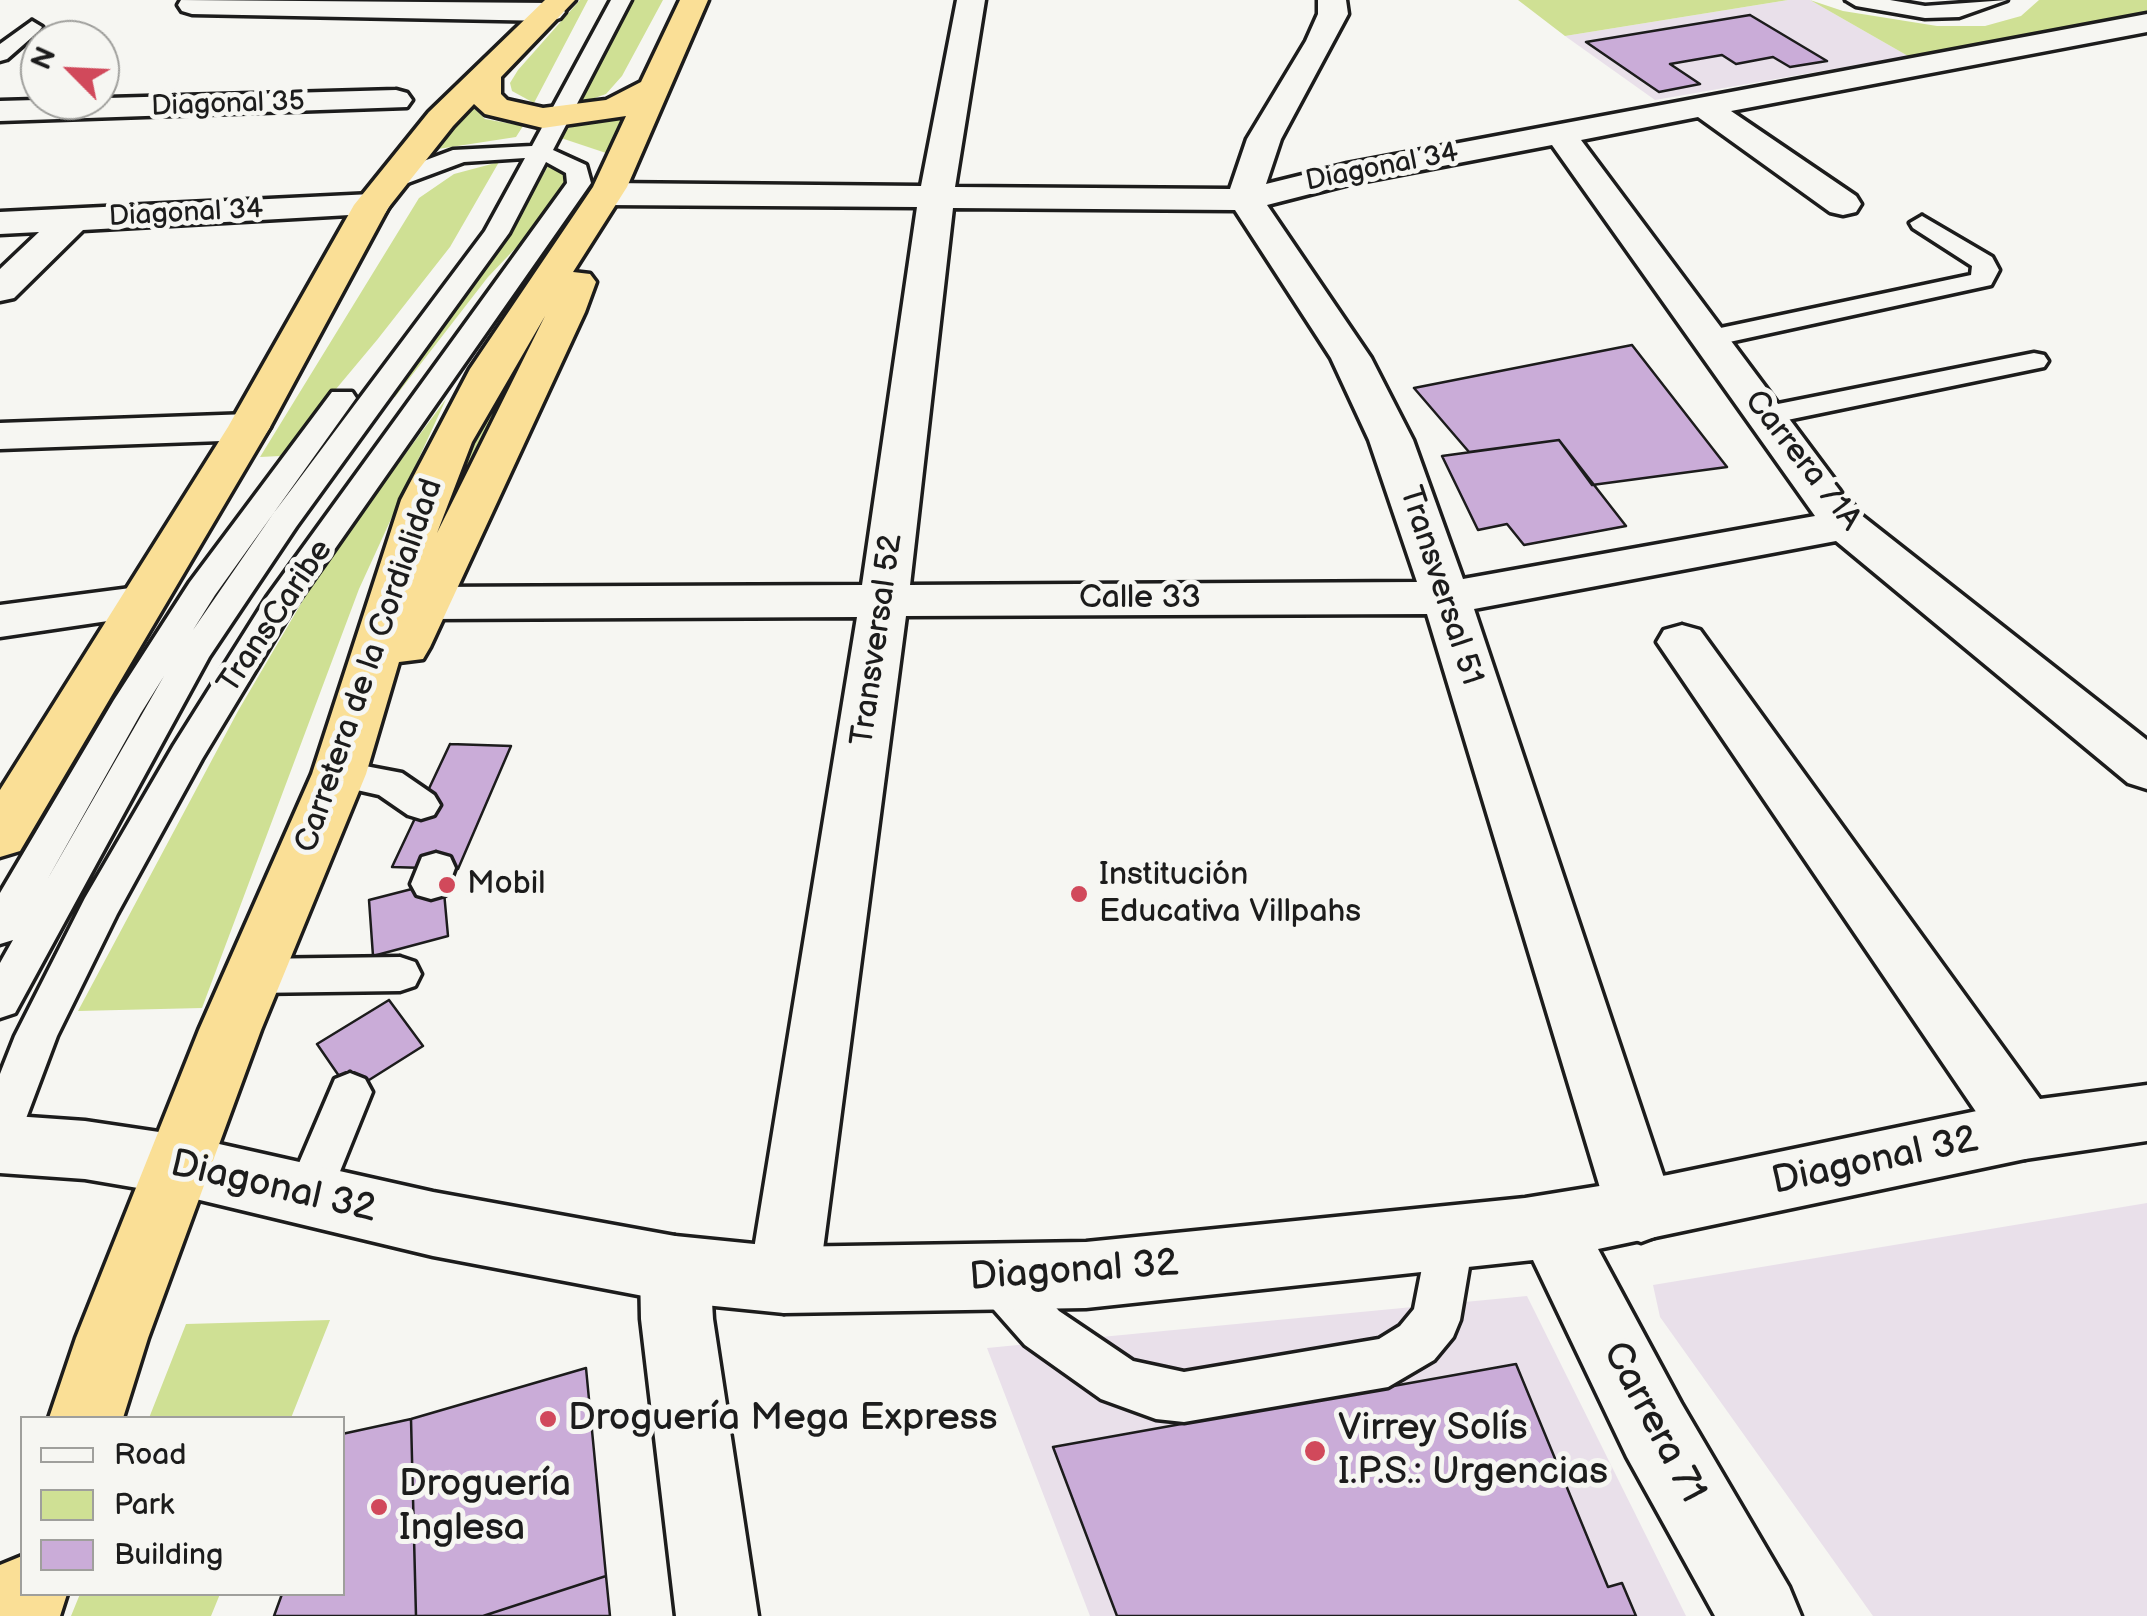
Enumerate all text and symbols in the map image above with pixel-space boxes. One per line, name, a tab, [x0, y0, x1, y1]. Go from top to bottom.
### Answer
north arrow	[20, 20, 120, 120]
text: N	[25, 42, 63, 75]
street label: Diagonal 35	[151, 86, 305, 124]
street label: Diagonal 34	[1303, 137, 1461, 199]
street label: Diagonal 34	[108, 193, 264, 235]
street label: Carrera 71A	[1735, 383, 1869, 539]
street label: Carretera de la Cordialidad	[288, 474, 452, 858]
street label: Transversal 51	[1390, 482, 1490, 690]
street label: Transversal 52	[844, 532, 912, 748]
street label: TransCaribe	[210, 533, 342, 701]
street label: Calle 33	[1079, 580, 1201, 618]
place label: Institución Educativa Villpahs	[1099, 857, 1361, 932]
place label: Mobil	[467, 866, 545, 904]
marker: Mobil	[436, 874, 458, 896]
marker: Institución Educativa Villpahs	[1068, 883, 1090, 905]
street label: Diagonal 32	[1768, 1118, 1982, 1206]
street label: Diagonal 32	[166, 1142, 380, 1234]
street label: Diagonal 32	[968, 1242, 1180, 1302]
street label: Carrera 71	[1592, 1335, 1714, 1511]
place label: Droguería Mega Express	[568, 1396, 997, 1442]
place label: Virrey Solís I.P.S.: Urgencias	[1338, 1406, 1608, 1496]
marker: Droguería Mega Express	[537, 1408, 559, 1430]
legend	[20, 1416, 345, 1596]
text: Road	[114, 1437, 187, 1473]
marker: Virrey Solís I.P.S.: Urgencias	[1302, 1438, 1328, 1464]
place label: Droguería Inglesa	[399, 1462, 571, 1552]
text: Park	[114, 1487, 174, 1523]
marker: Droguería Inglesa	[368, 1496, 390, 1518]
text: Building	[114, 1537, 223, 1573]

